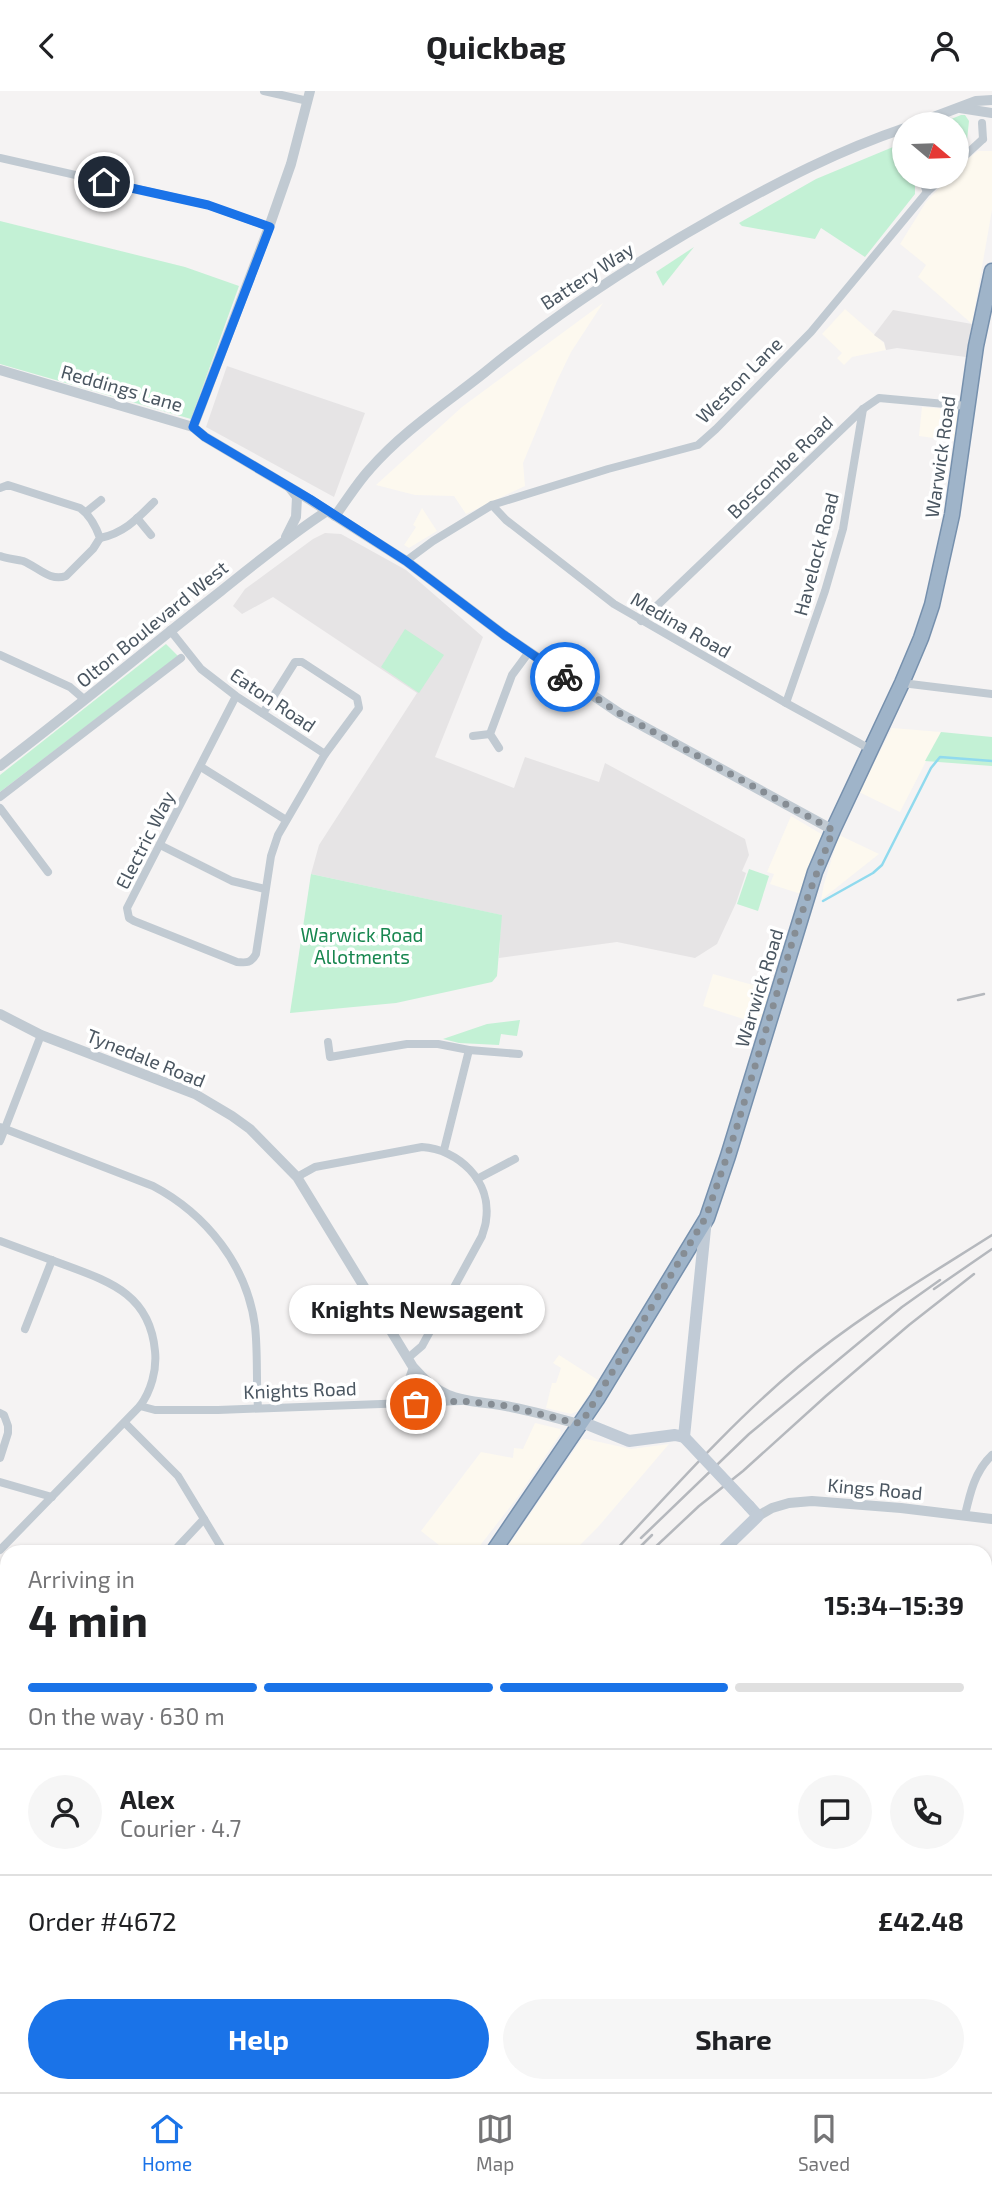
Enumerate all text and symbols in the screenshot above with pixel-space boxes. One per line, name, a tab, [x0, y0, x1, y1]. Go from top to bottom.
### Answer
icon: back	[28, 27, 66, 65]
text: Quickbag	[426, 27, 566, 65]
icon: person	[926, 27, 964, 65]
north arrow	[892, 112, 970, 189]
map controls	[892, 112, 969, 189]
pin	[74, 152, 134, 212]
icon: home	[85, 163, 123, 201]
street label: Battery Way	[536, 237, 638, 314]
street label: Weston Lane	[691, 332, 786, 427]
street label: Reddings Lane	[59, 359, 186, 416]
street label: Warwick Road	[920, 394, 959, 519]
street label: Boscombe Road	[722, 410, 837, 523]
street label: Havelock Road	[788, 490, 843, 618]
street label: Olton Boulevard West	[71, 555, 232, 692]
street label: Medina Road	[627, 587, 735, 663]
courier	[530, 642, 600, 712]
icon: bike	[546, 658, 584, 696]
street label: Eaton Road	[226, 663, 320, 737]
street label: Electric Way	[110, 787, 179, 893]
park label: Warwick Road Allotments	[301, 923, 423, 968]
street label: Warwick Road	[730, 926, 787, 1050]
street label: Tynedale Road	[83, 1023, 209, 1092]
callout: Knights Newsagent	[288, 1285, 544, 1334]
text: Knights Newsagent	[311, 1295, 523, 1323]
pin	[386, 1374, 446, 1434]
street label: Knights Road	[243, 1376, 357, 1403]
icon: bag	[397, 1385, 435, 1423]
street label: Kings Road	[827, 1473, 923, 1504]
text: Arriving in	[28, 1565, 135, 1593]
text: 15:34–15:39	[824, 1589, 964, 1620]
text: 4 min	[28, 1591, 148, 1646]
text: On the way · 630 m	[28, 1702, 225, 1730]
button: person	[28, 1775, 102, 1849]
button: chat	[798, 1775, 872, 1849]
button: phone	[890, 1775, 964, 1849]
text: Alex	[120, 1783, 175, 1814]
text: Courier · 4.7	[120, 1814, 241, 1842]
text: Order #4672	[28, 1905, 177, 1936]
text: £42.48	[878, 1905, 964, 1936]
button: Help	[28, 1999, 489, 2079]
button: Share	[503, 1999, 964, 2079]
tab: Home	[142, 2110, 192, 2175]
tab: Map	[476, 2110, 514, 2175]
tab: Saved	[798, 2110, 850, 2175]

